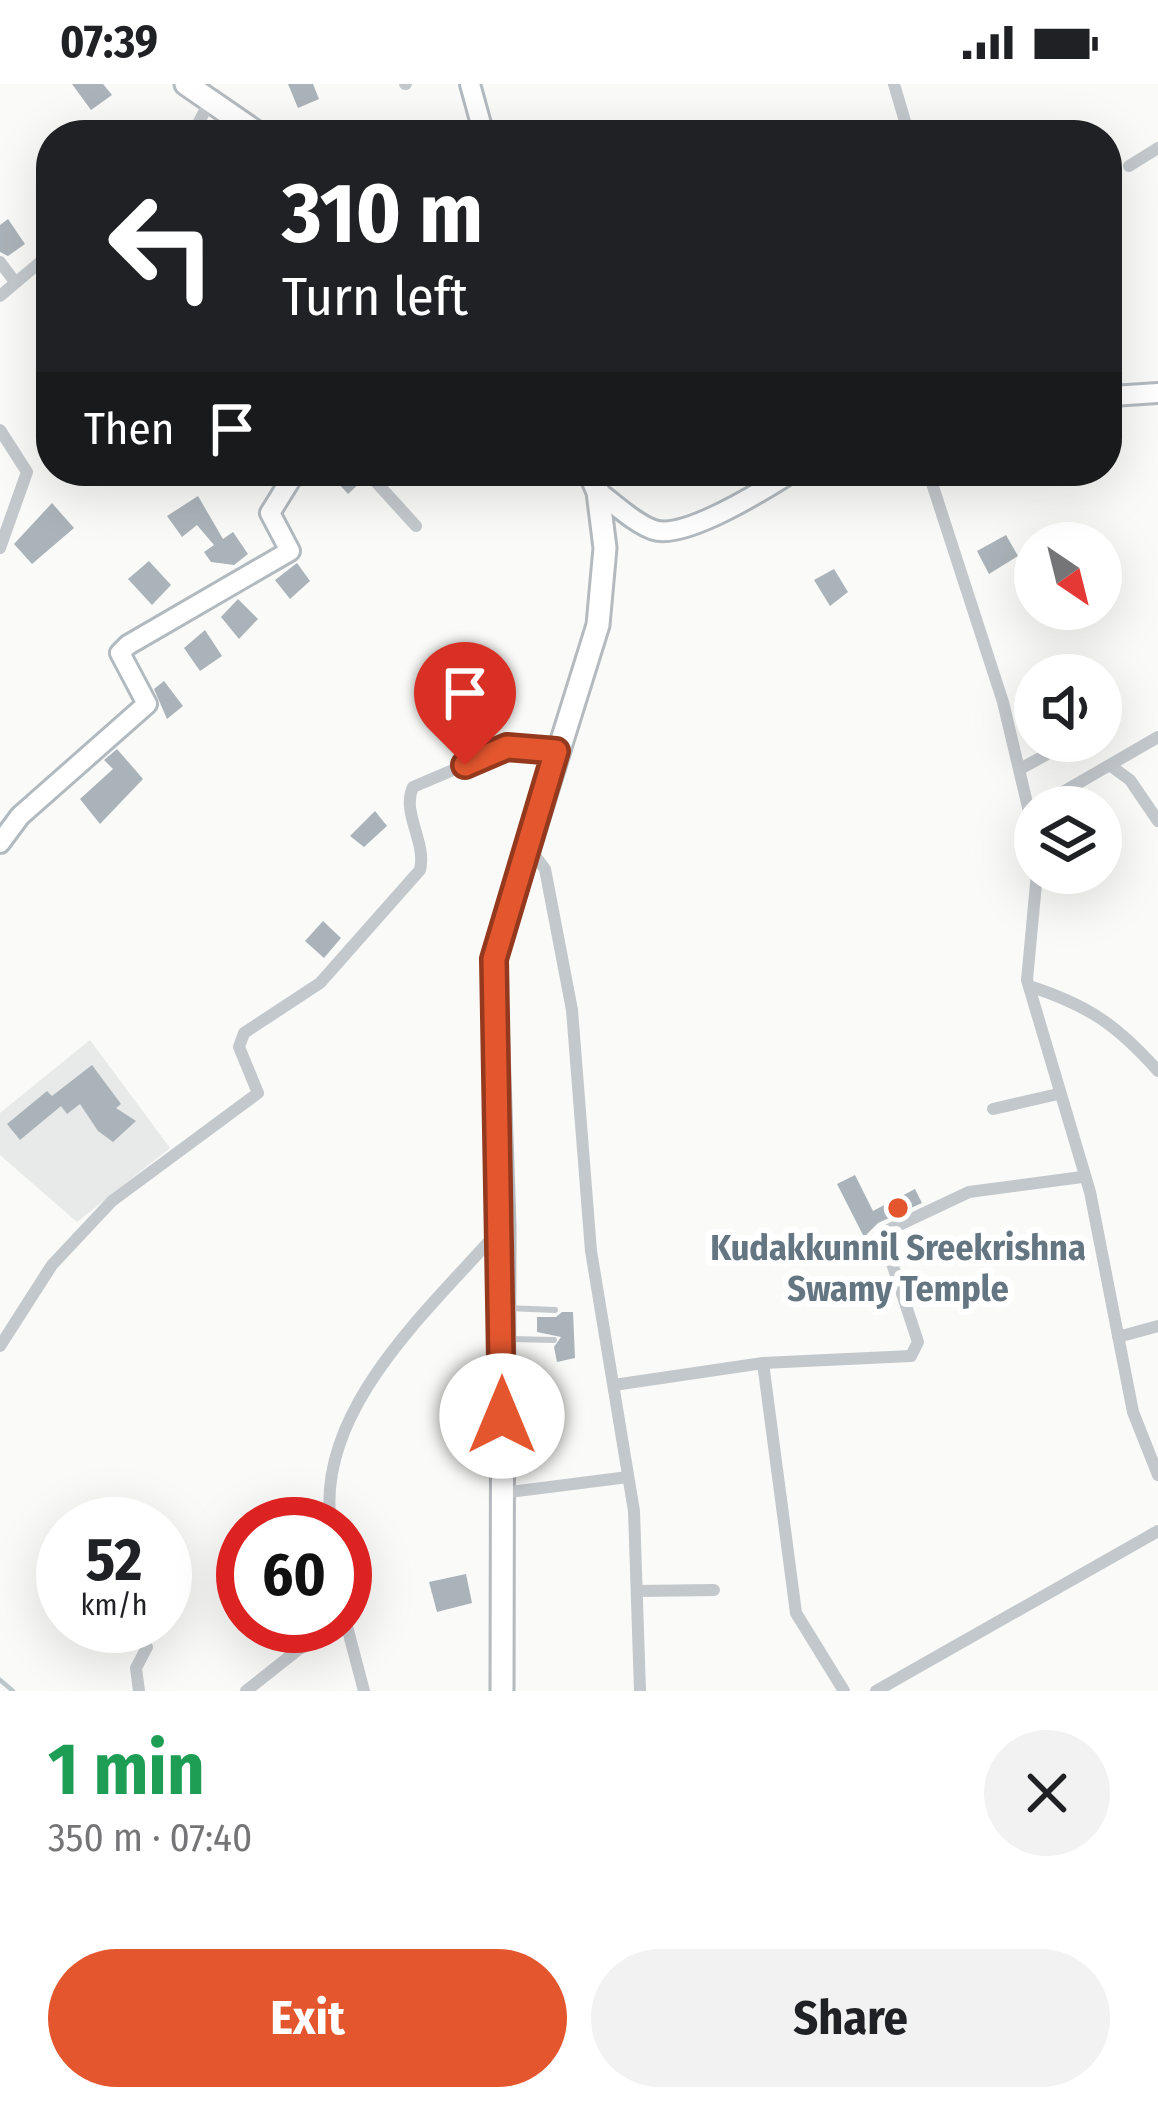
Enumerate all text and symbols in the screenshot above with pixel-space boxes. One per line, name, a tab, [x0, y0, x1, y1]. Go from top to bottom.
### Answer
text: 07:39	[60, 15, 158, 69]
text: 310 m	[282, 163, 483, 264]
icon: left	[84, 168, 240, 324]
text: Turn left	[282, 265, 468, 329]
icon: arrive	[199, 396, 265, 462]
text: Then	[84, 402, 175, 456]
north arrow	[1014, 522, 1122, 630]
map controls	[1014, 522, 1122, 894]
pin	[414, 642, 516, 765]
button: sound	[1014, 654, 1122, 762]
icon: arrive	[432, 660, 498, 726]
button: layers	[1014, 786, 1122, 894]
marker: Kudakkunnil Sreekrishna Swamy Temple	[885, 1195, 911, 1221]
place label: Kudakkunnil Sreekrishna Swamy Temple	[710, 1226, 1086, 1311]
position arrow	[439, 1353, 565, 1479]
speed limit sign: 60	[216, 1497, 372, 1653]
text: 52	[86, 1524, 142, 1596]
text: km/h	[81, 1587, 147, 1623]
text: 1 min	[48, 1727, 205, 1813]
button: close	[984, 1730, 1110, 1856]
text: 350 m · 07:40	[48, 1815, 252, 1861]
button: Exit	[48, 1949, 567, 2087]
button: Share	[591, 1949, 1110, 2087]

